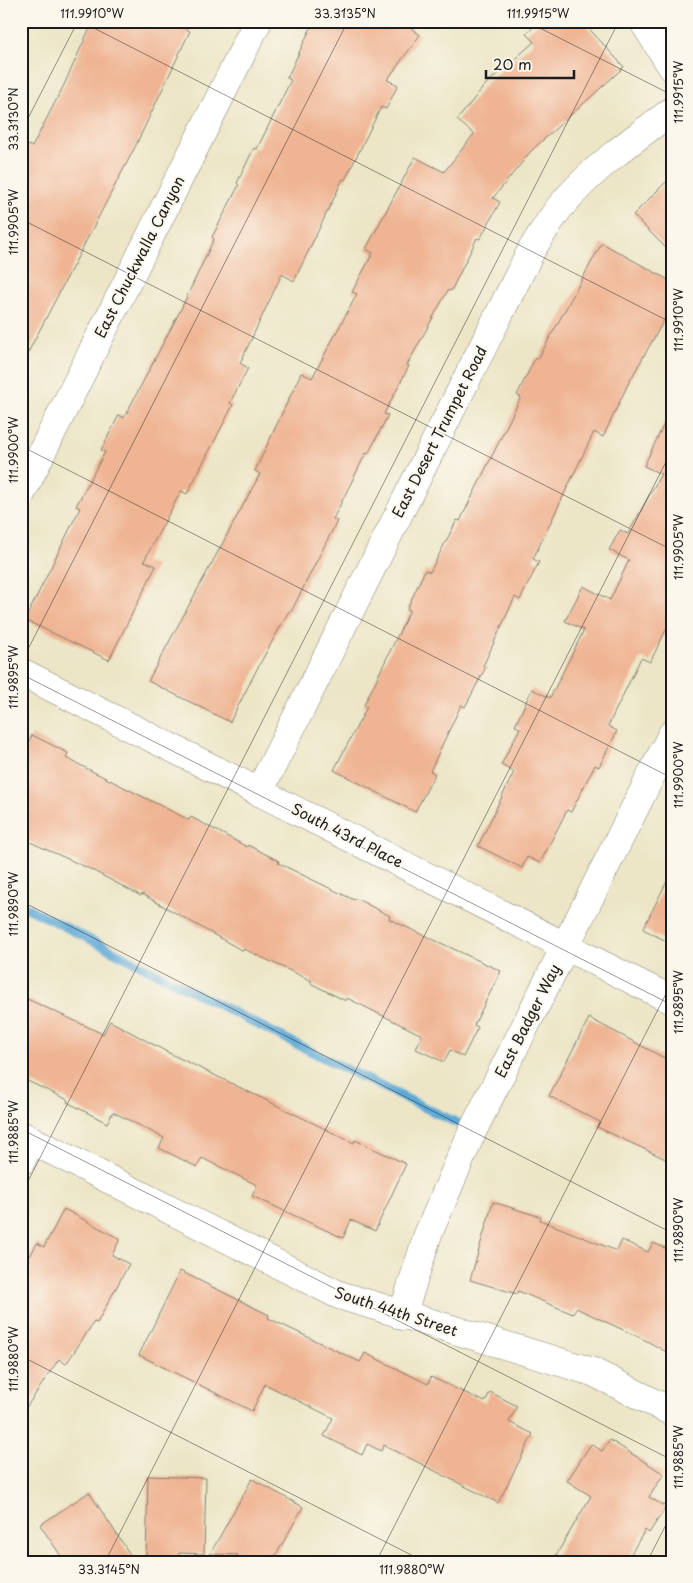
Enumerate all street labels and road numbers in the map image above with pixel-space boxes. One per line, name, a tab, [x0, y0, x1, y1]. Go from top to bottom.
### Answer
street label: East Chuckwalla Canyon	[88, 171, 190, 341]
street label: East Desert Trumpet Road	[385, 341, 492, 521]
street label: South 43rd Place	[288, 797, 408, 873]
street label: East Badger Way	[488, 959, 565, 1081]
street label: South 44th Street	[332, 1280, 461, 1341]

